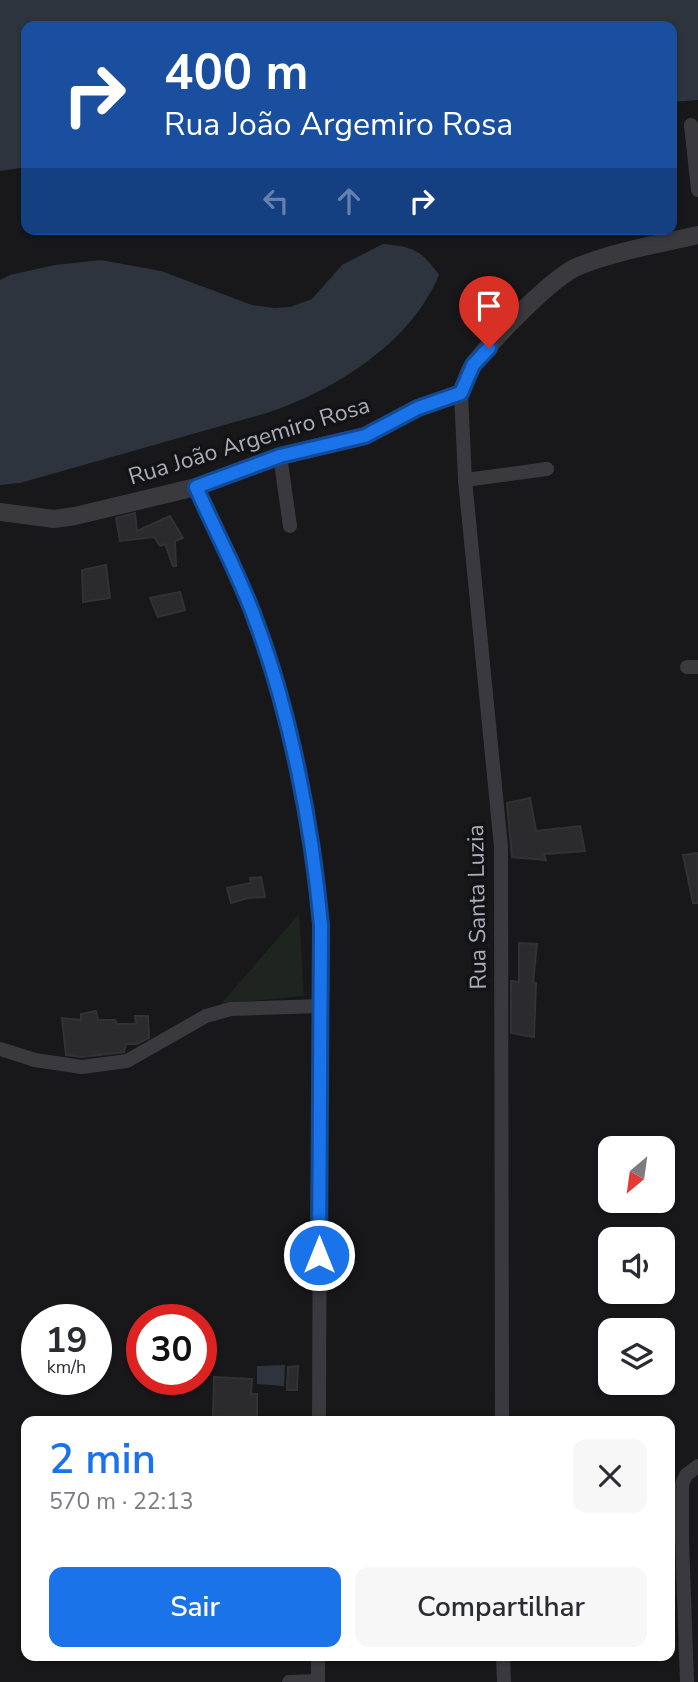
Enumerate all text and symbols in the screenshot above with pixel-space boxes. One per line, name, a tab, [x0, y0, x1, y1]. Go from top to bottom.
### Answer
text: 400 m	[164, 39, 308, 106]
icon: right	[49, 49, 140, 140]
text: Rua João Argemiro Rosa	[164, 103, 513, 146]
icon: left	[257, 182, 295, 220]
icon: ahead	[330, 182, 368, 220]
icon: right	[403, 182, 441, 220]
pin	[459, 276, 519, 348]
icon: arrive	[470, 287, 508, 325]
street label: Rua João Argemiro Rosa	[124, 389, 374, 493]
street label: Rua Santa Luzia	[460, 824, 494, 990]
north arrow	[598, 1136, 676, 1213]
map controls	[598, 1136, 675, 1395]
position arrow	[282, 1218, 356, 1292]
button: sound	[598, 1227, 675, 1304]
speed limit sign: 30	[126, 1304, 217, 1395]
text: 19	[45, 1317, 88, 1364]
button: layers	[598, 1318, 675, 1395]
text: km/h	[47, 1355, 86, 1379]
text: 2 min	[49, 1431, 156, 1488]
button: close	[573, 1439, 647, 1513]
text: 570 m · 22:13	[49, 1486, 194, 1517]
button: Sair	[49, 1567, 341, 1647]
button: Compartilhar	[355, 1567, 647, 1647]

